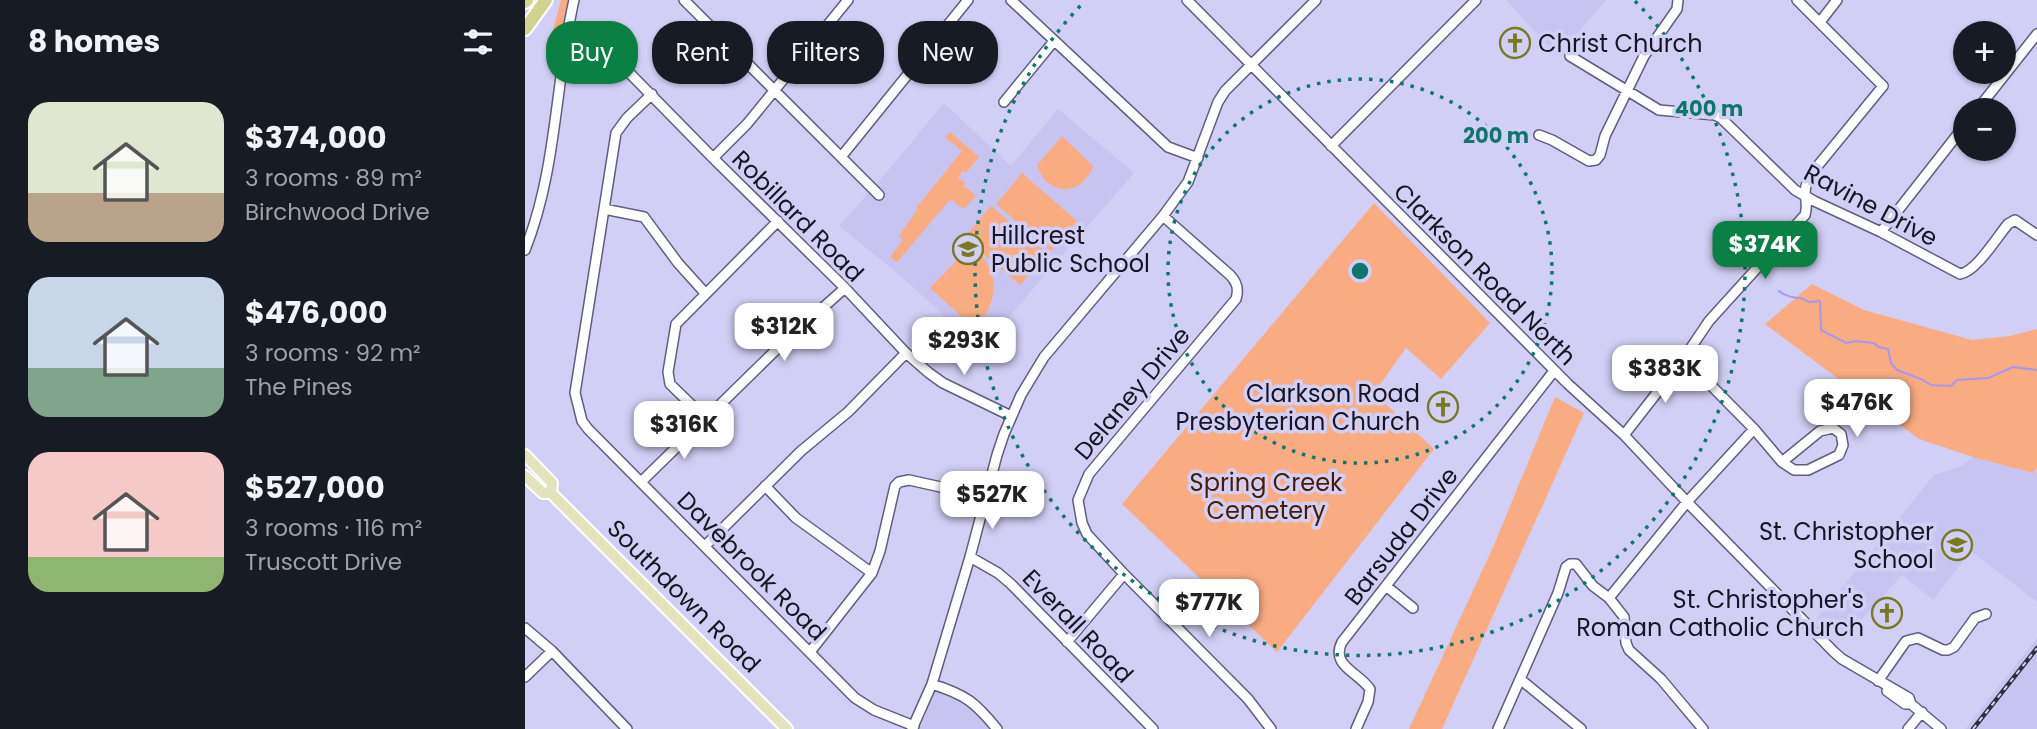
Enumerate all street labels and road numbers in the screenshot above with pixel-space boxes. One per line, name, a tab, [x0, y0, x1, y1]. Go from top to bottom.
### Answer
street label: Robillard Road	[725, 143, 871, 289]
street label: Ravine Drive	[1798, 156, 1944, 254]
street label: Clarkson Road North	[1386, 175, 1584, 373]
street label: Delaney Drive	[1067, 319, 1197, 467]
street label: Barsuda Drive	[1337, 460, 1465, 612]
street label: Davebrook Road	[670, 484, 834, 648]
street label: Southdown Road	[600, 512, 768, 680]
street label: Everall Road	[1015, 562, 1141, 690]

